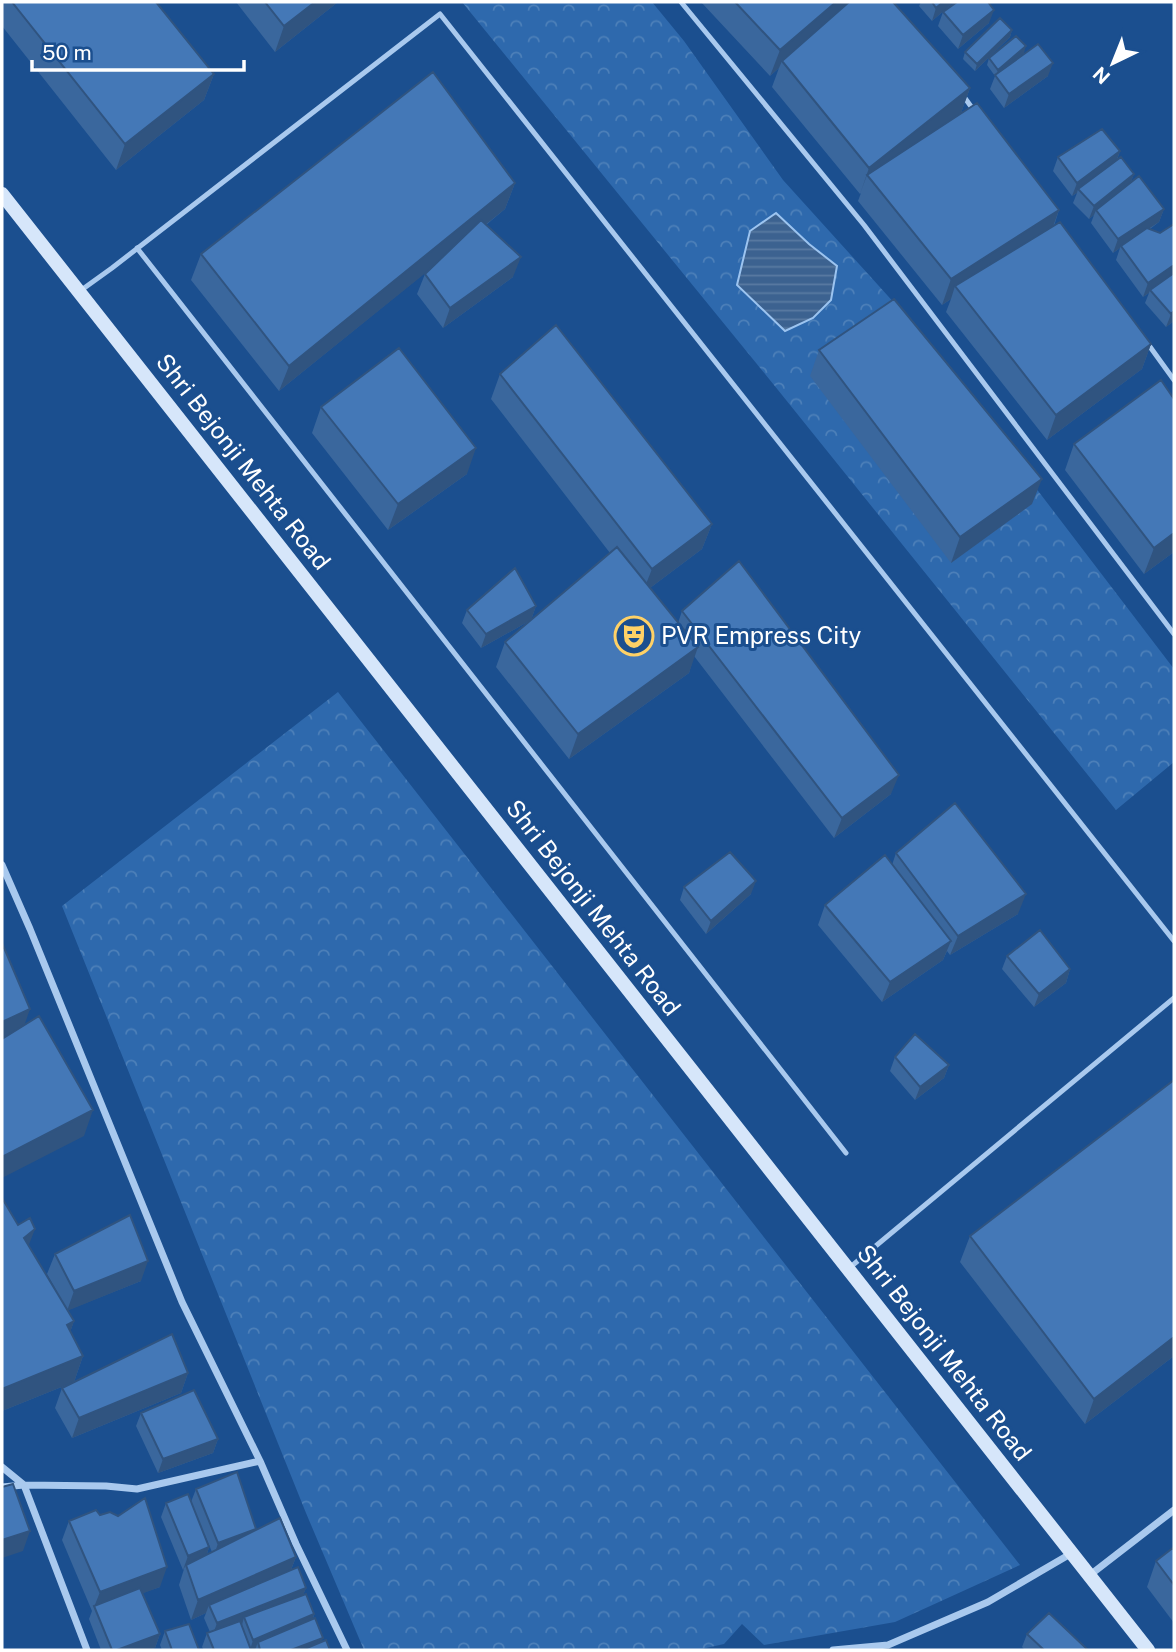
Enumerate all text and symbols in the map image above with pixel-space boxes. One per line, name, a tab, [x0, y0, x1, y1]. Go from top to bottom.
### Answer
scale bar	[32, 28, 243, 72]
north arrow	[1078, 28, 1148, 98]
text: 50 m	[42, 40, 92, 65]
text: N	[1088, 62, 1114, 89]
street label: Shri Bejonji Mehta Road	[151, 348, 337, 575]
theatre icon: PVR Empress City	[613, 615, 655, 657]
place label: PVR Empress City	[661, 621, 862, 649]
street label: Shri Bejonji Mehta Road	[501, 794, 687, 1021]
street label: Shri Bejonji Mehta Road	[852, 1239, 1038, 1466]

